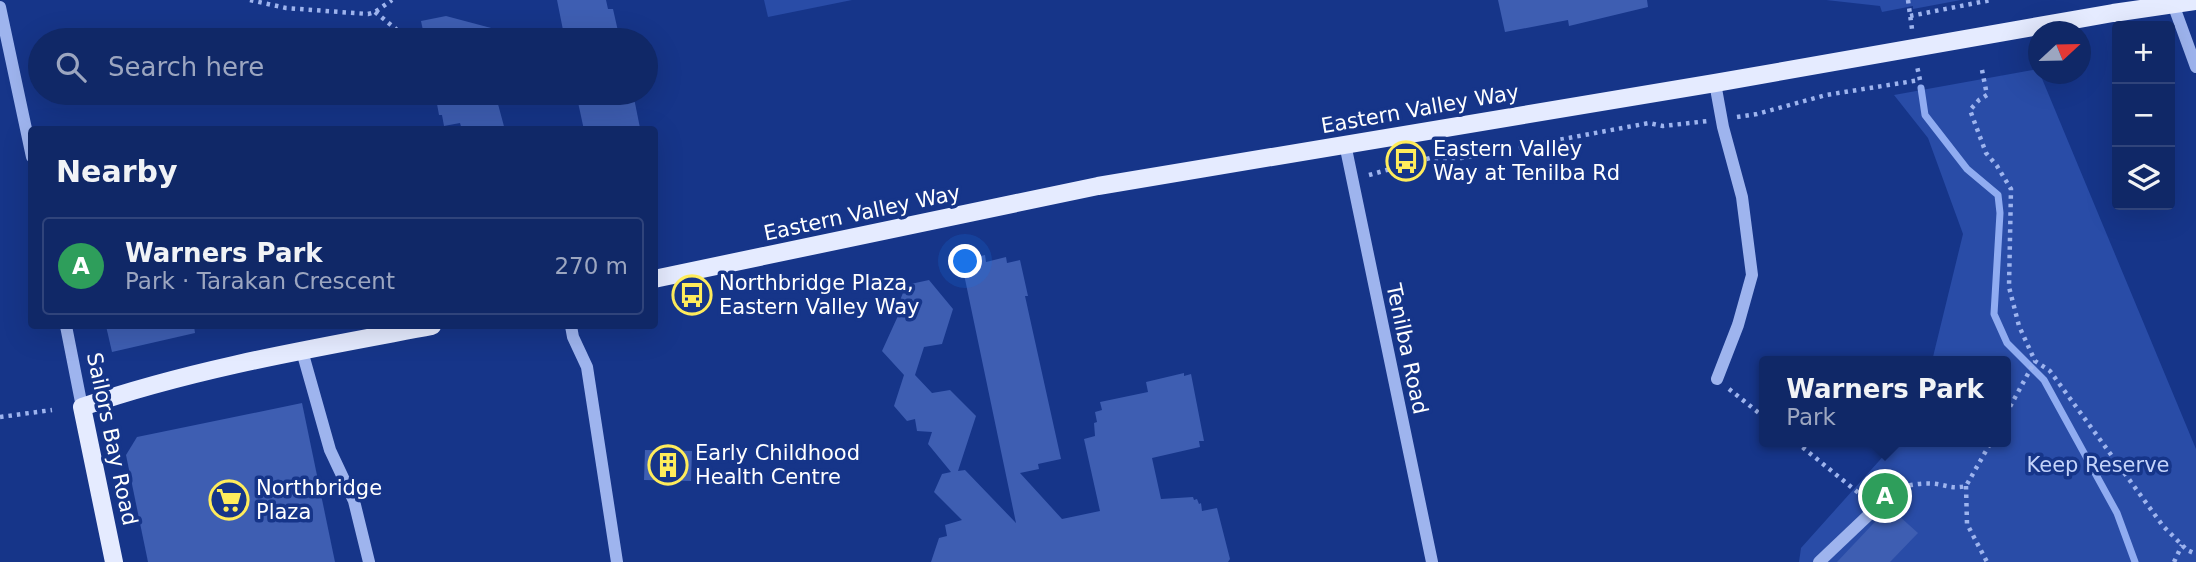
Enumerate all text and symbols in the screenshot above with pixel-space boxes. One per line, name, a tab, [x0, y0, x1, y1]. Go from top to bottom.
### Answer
north arrow	[2028, 21, 2091, 84]
map controls	[2112, 21, 2175, 210]
button: +	[2112, 21, 2175, 84]
search box	[28, 28, 658, 105]
icon: search	[52, 48, 90, 86]
text: Search here	[108, 52, 264, 82]
street label: Eastern Valley Way	[1319, 80, 1521, 138]
button: −	[2112, 84, 2175, 147]
place label: Eastern Valley Way at Tenilba Rd	[1433, 137, 1620, 185]
bus stop icon: Eastern Valley Way at Tenilba Rd	[1385, 140, 1427, 182]
button: layers	[2112, 147, 2175, 210]
text: Nearby	[56, 154, 178, 189]
street label: Eastern Valley Way	[761, 180, 963, 246]
text: Warners Park	[125, 238, 323, 268]
your location	[948, 244, 982, 278]
text: A	[72, 253, 90, 279]
text: 270 m	[554, 253, 628, 279]
text: Park · Tarakan Crescent	[125, 268, 395, 294]
place label: Northbridge Plaza, Eastern Valley Way	[719, 271, 920, 319]
bus stop icon: Northbridge Plaza, Eastern Valley Way	[671, 274, 713, 316]
street label: Tenilba Road	[1381, 281, 1433, 416]
street label: Sailors Bay Road	[82, 350, 142, 528]
popup	[1759, 356, 2011, 447]
text: Warners Park	[1786, 374, 1984, 404]
text: Park	[1786, 404, 1836, 430]
place label: Early Childhood Health Centre	[695, 441, 860, 489]
building icon: Early Childhood Health Centre	[647, 444, 689, 486]
park label: Keep Reserve	[2027, 453, 2169, 477]
pin: A	[1862, 470, 1908, 522]
place label: Northbridge Plaza	[256, 476, 382, 524]
supermarket icon: Northbridge Plaza	[208, 479, 250, 521]

